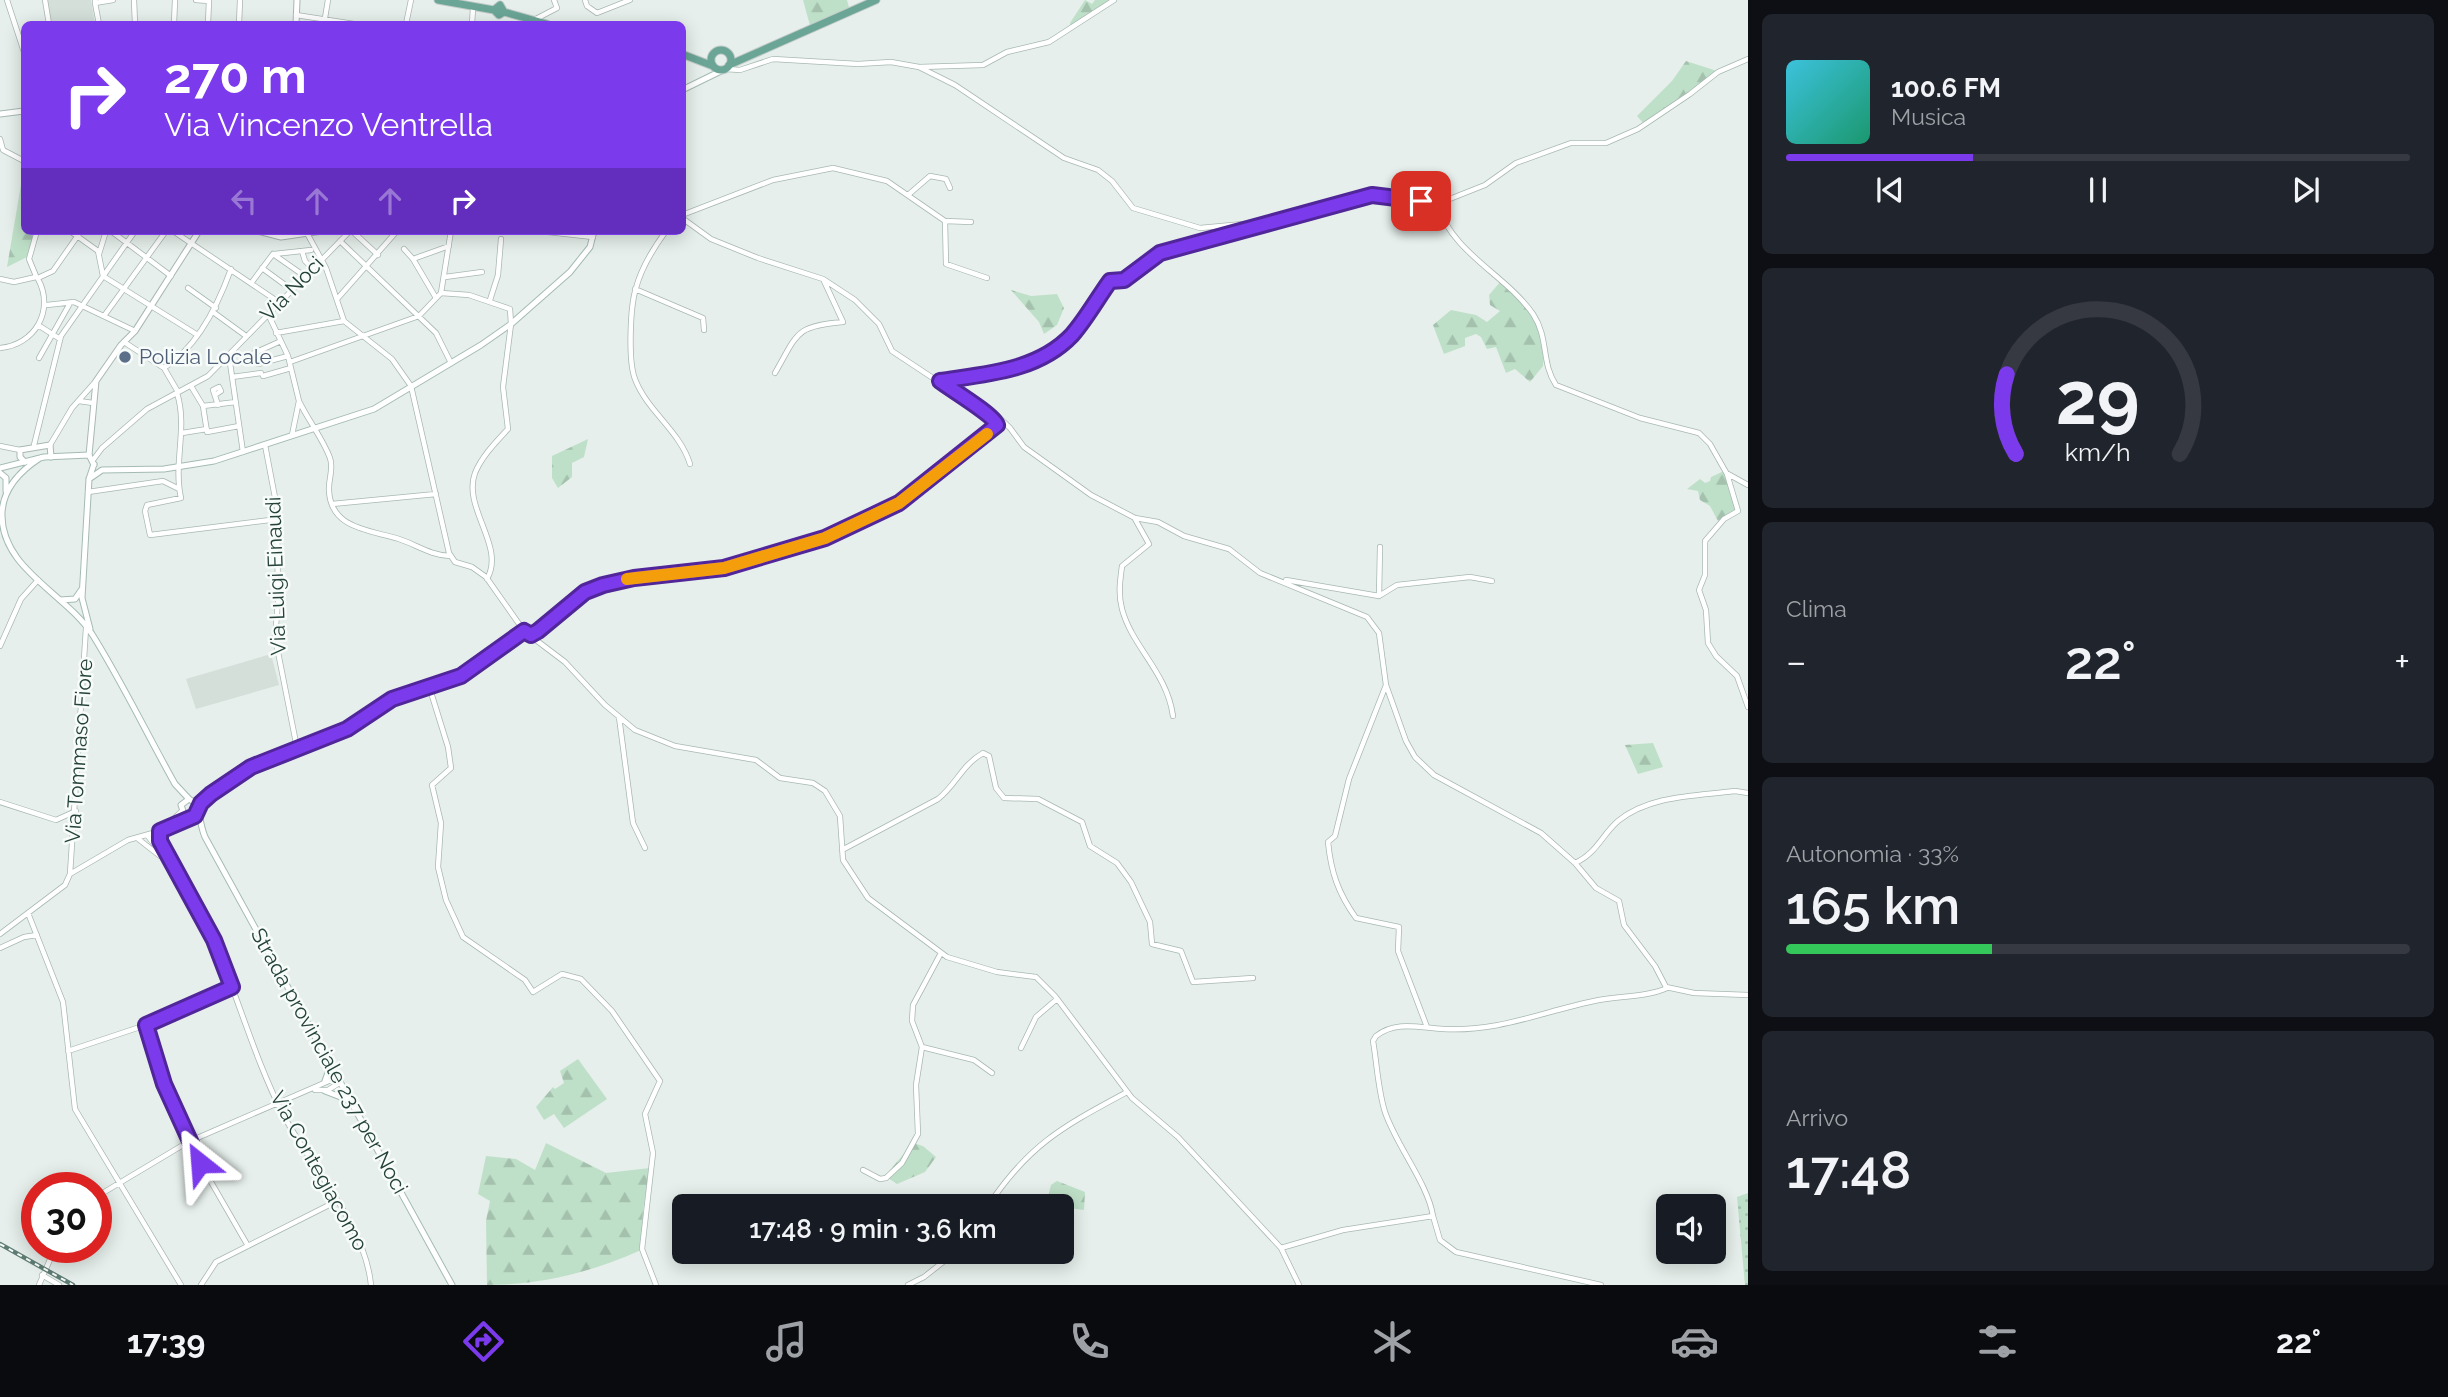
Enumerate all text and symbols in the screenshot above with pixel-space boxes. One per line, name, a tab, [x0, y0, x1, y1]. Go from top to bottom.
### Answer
text: 270 m	[164, 47, 307, 104]
icon: right	[49, 49, 140, 140]
text: 100.6 FM	[1891, 73, 2001, 103]
text: Musica	[1891, 103, 1966, 130]
text: Via Vincenzo Ventrella	[164, 106, 493, 143]
pin	[1391, 171, 1451, 231]
icon: previous	[1871, 171, 1909, 209]
icon: pause	[2079, 171, 2117, 209]
icon: next	[2287, 171, 2325, 209]
icon: left	[225, 182, 263, 220]
icon: ahead	[298, 182, 336, 220]
icon: ahead	[371, 182, 409, 220]
icon: right	[444, 182, 482, 220]
icon: arrive	[1402, 182, 1440, 220]
street label: Via Noci	[255, 251, 329, 326]
place label: Polizia Locale	[139, 344, 272, 369]
marker: Polizia Locale	[117, 349, 133, 365]
text: 29	[2056, 357, 2140, 442]
text: km/h	[2065, 437, 2131, 467]
street label: Via Luigi Einaudi	[260, 496, 291, 656]
text: Clima	[1786, 595, 1847, 622]
text: 22°	[2065, 630, 2136, 691]
text: −	[1786, 639, 1806, 684]
text: +	[2394, 639, 2410, 684]
street label: Via Tommaso Fiore	[60, 658, 97, 844]
text: Autonomia · 33%	[1786, 840, 1959, 867]
text: 165 km	[1786, 875, 1960, 936]
street label: Strada provinciale 237 per Noci	[246, 923, 413, 1198]
street label: Via Contegiacomo	[265, 1087, 374, 1255]
text: Arrivo	[1786, 1104, 1848, 1131]
position arrow	[163, 1126, 237, 1200]
text: 17:48	[1786, 1139, 1911, 1200]
speed limit sign: 30	[21, 1172, 112, 1263]
map controls	[1656, 1194, 1726, 1264]
button: sound	[1656, 1194, 1726, 1264]
text: 17:48 · 9 min · 3.6 km	[749, 1214, 997, 1244]
icon: directions	[459, 1317, 508, 1366]
icon: music	[762, 1317, 811, 1366]
icon: phone	[1065, 1317, 1114, 1366]
icon: climate	[1368, 1317, 1417, 1366]
icon: car	[1670, 1317, 1719, 1366]
icon: filters	[1973, 1317, 2022, 1366]
text: 17:39	[127, 1323, 205, 1360]
text: 22°	[2276, 1323, 2321, 1360]

